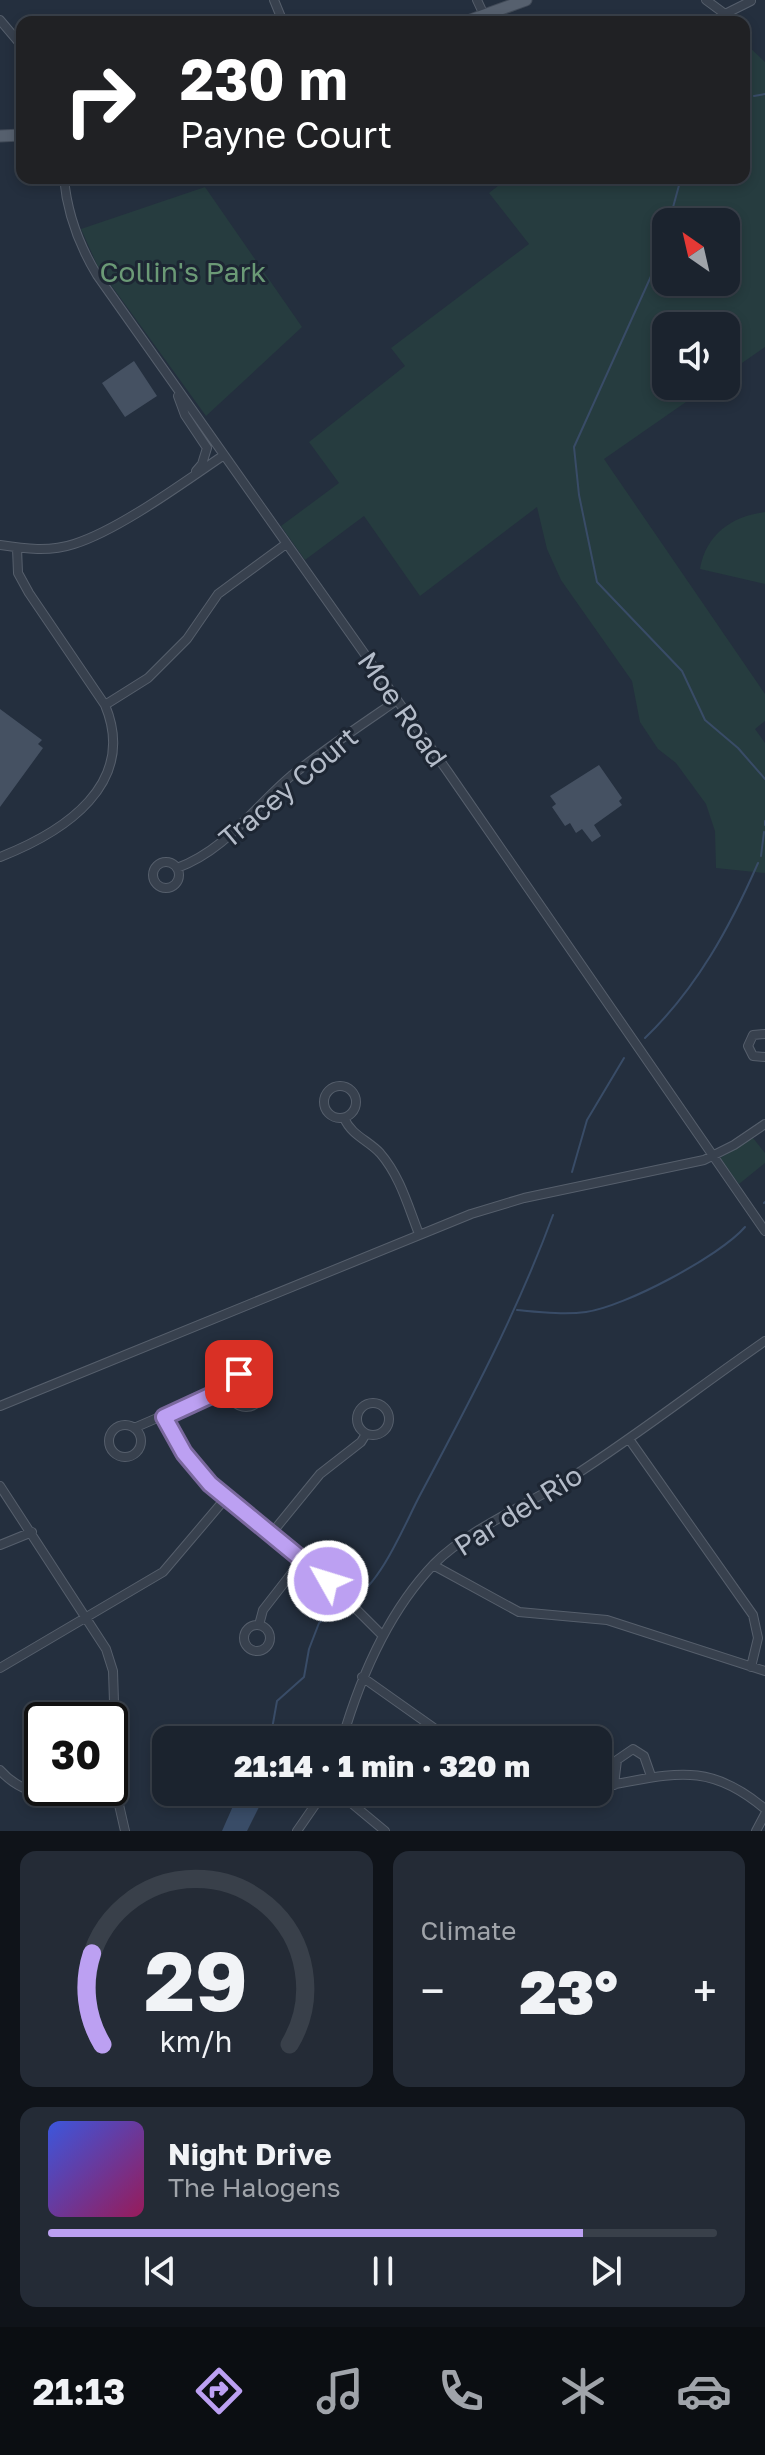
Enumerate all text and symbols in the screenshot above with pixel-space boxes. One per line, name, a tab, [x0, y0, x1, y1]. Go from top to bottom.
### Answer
text: 230 m	[180, 45, 348, 112]
icon: right	[48, 48, 152, 152]
text: Payne Court	[180, 113, 392, 156]
north arrow	[652, 208, 740, 296]
map controls	[652, 208, 740, 400]
park label: Collin's Park	[100, 255, 267, 288]
button: sound	[652, 312, 740, 400]
street label: Moe Road	[351, 645, 455, 773]
street label: Tracey Court	[212, 720, 364, 854]
pin	[205, 1340, 273, 1408]
icon: arrive	[217, 1352, 261, 1396]
street label: Par del Rio	[448, 1458, 588, 1562]
position arrow	[286, 1539, 370, 1623]
speed limit sign: 30	[24, 1702, 128, 1806]
text: 21:14 · 1 min · 320 m	[234, 1748, 530, 1784]
text: Climate	[421, 1915, 516, 1946]
text: 29	[144, 1929, 248, 2029]
text: 23°	[520, 1955, 618, 2027]
text: −	[421, 1964, 445, 2017]
text: +	[693, 1964, 717, 2017]
text: km/h	[160, 2024, 233, 2058]
text: Night Drive	[168, 2136, 332, 2172]
text: The Halogens	[168, 2172, 341, 2203]
icon: previous	[138, 2249, 182, 2293]
icon: pause	[361, 2249, 405, 2293]
icon: next	[584, 2249, 628, 2293]
icon: directions	[191, 2363, 247, 2419]
icon: music	[312, 2363, 368, 2419]
icon: phone	[433, 2363, 489, 2419]
icon: climate	[555, 2363, 611, 2419]
icon: car	[676, 2363, 732, 2419]
text: 21:13	[33, 2370, 125, 2413]

